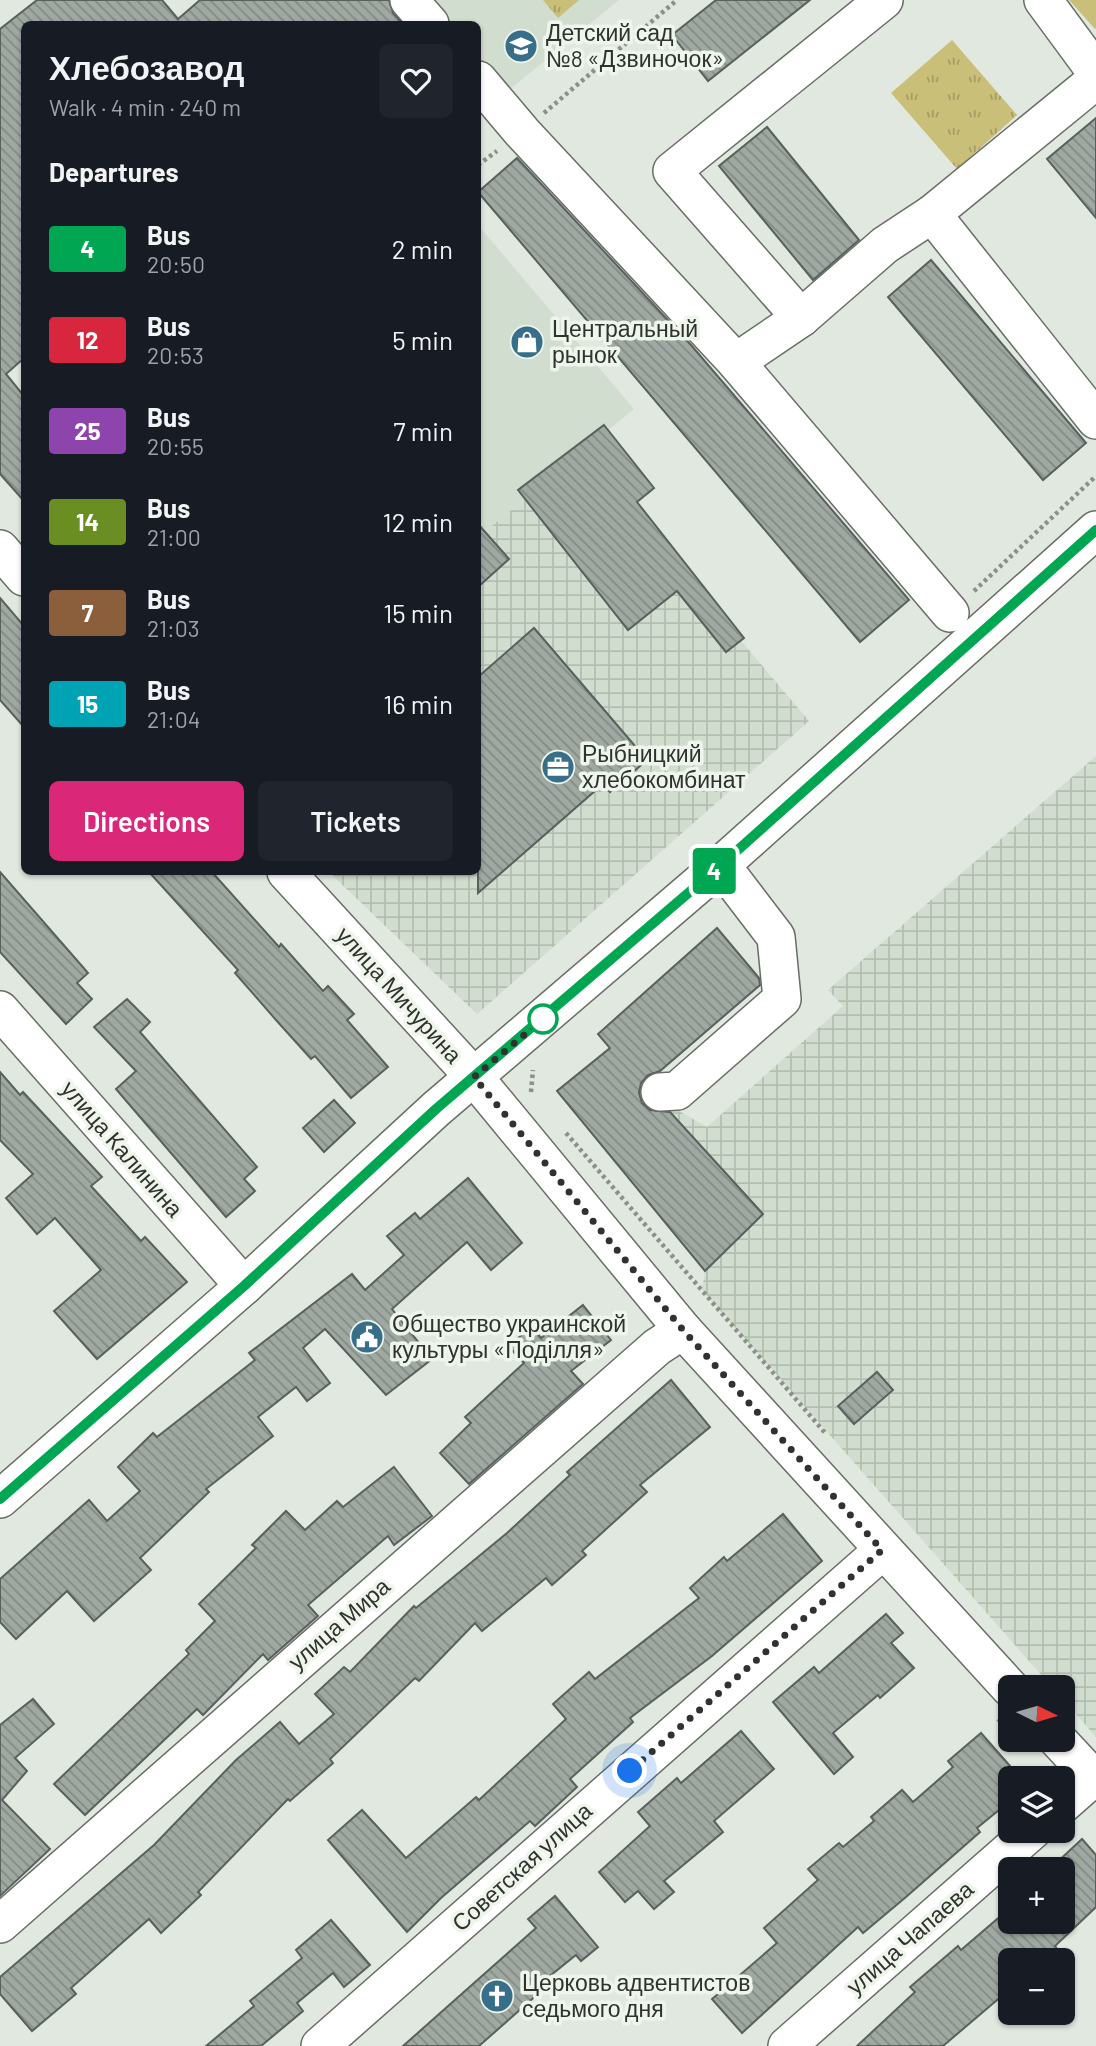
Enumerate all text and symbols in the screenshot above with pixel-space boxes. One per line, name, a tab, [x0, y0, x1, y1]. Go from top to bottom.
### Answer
place label: Детский сад №8 «Дзвиночок»	[546, 18, 724, 72]
school or university icon: Детский сад №8 «Дзвиночок»	[502, 27, 540, 65]
button: heart	[379, 44, 453, 118]
text: Хлебозавод	[49, 47, 244, 87]
text: Walk · 4 min · 240 m	[49, 93, 241, 121]
text: Departures	[49, 156, 179, 187]
text: Bus	[147, 219, 190, 250]
text: 2 min	[392, 233, 453, 264]
text: 4	[80, 234, 95, 263]
text: 20:50	[147, 250, 205, 278]
text: Bus	[147, 310, 190, 341]
place label: Центральный рынок	[552, 314, 698, 368]
shop icon: Центральный рынок	[508, 323, 546, 361]
text: 5 min	[392, 324, 453, 355]
text: 12	[77, 325, 98, 354]
text: 20:53	[147, 341, 204, 369]
text: Bus	[147, 401, 190, 432]
text: 7 min	[393, 415, 453, 446]
text: 25	[74, 416, 101, 445]
text: 20:55	[147, 432, 204, 460]
text: Bus	[147, 492, 190, 523]
text: 12 min	[383, 506, 453, 537]
text: 14	[76, 507, 99, 536]
text: 21:00	[147, 523, 201, 551]
text: Bus	[147, 583, 190, 614]
text: 15 min	[383, 597, 453, 628]
text: 7	[82, 598, 93, 627]
text: 21:03	[147, 614, 200, 642]
text: Bus	[147, 674, 190, 705]
text: 16 min	[383, 688, 453, 719]
text: 15	[77, 689, 98, 718]
text: 21:04	[147, 705, 201, 733]
place label: Рыбницкий хлебокомбинат	[582, 739, 746, 793]
office icon: Рыбницкий хлебокомбинат	[539, 748, 577, 786]
button: Directions	[49, 781, 244, 861]
button: Tickets	[258, 781, 453, 861]
line badge: 4	[691, 848, 737, 894]
text: 4	[707, 856, 721, 885]
street label: улица Мичурина	[331, 920, 469, 1069]
unlabelled marker	[528, 1004, 558, 1034]
street label: улица Калинина	[56, 1075, 190, 1222]
place label: Общество украинской культуры «Поділля»	[392, 1309, 626, 1363]
public building icon: Общество украинской культуры «Поділля»	[348, 1318, 386, 1356]
street label: улица Мира	[282, 1571, 395, 1675]
north arrow	[998, 1675, 1074, 1752]
map controls	[998, 1675, 1075, 2025]
your location	[612, 1753, 647, 1788]
button: layers	[998, 1766, 1075, 1843]
street label: Советская улица	[446, 1796, 597, 1936]
button: +	[998, 1857, 1075, 1934]
street label: улица Чапаева	[840, 1874, 979, 2000]
button: −	[998, 1948, 1075, 2025]
place label: Церковь адвентистов седьмого дня	[522, 1968, 750, 2022]
church icon: Церковь адвентистов седьмого дня	[478, 1977, 516, 2015]

